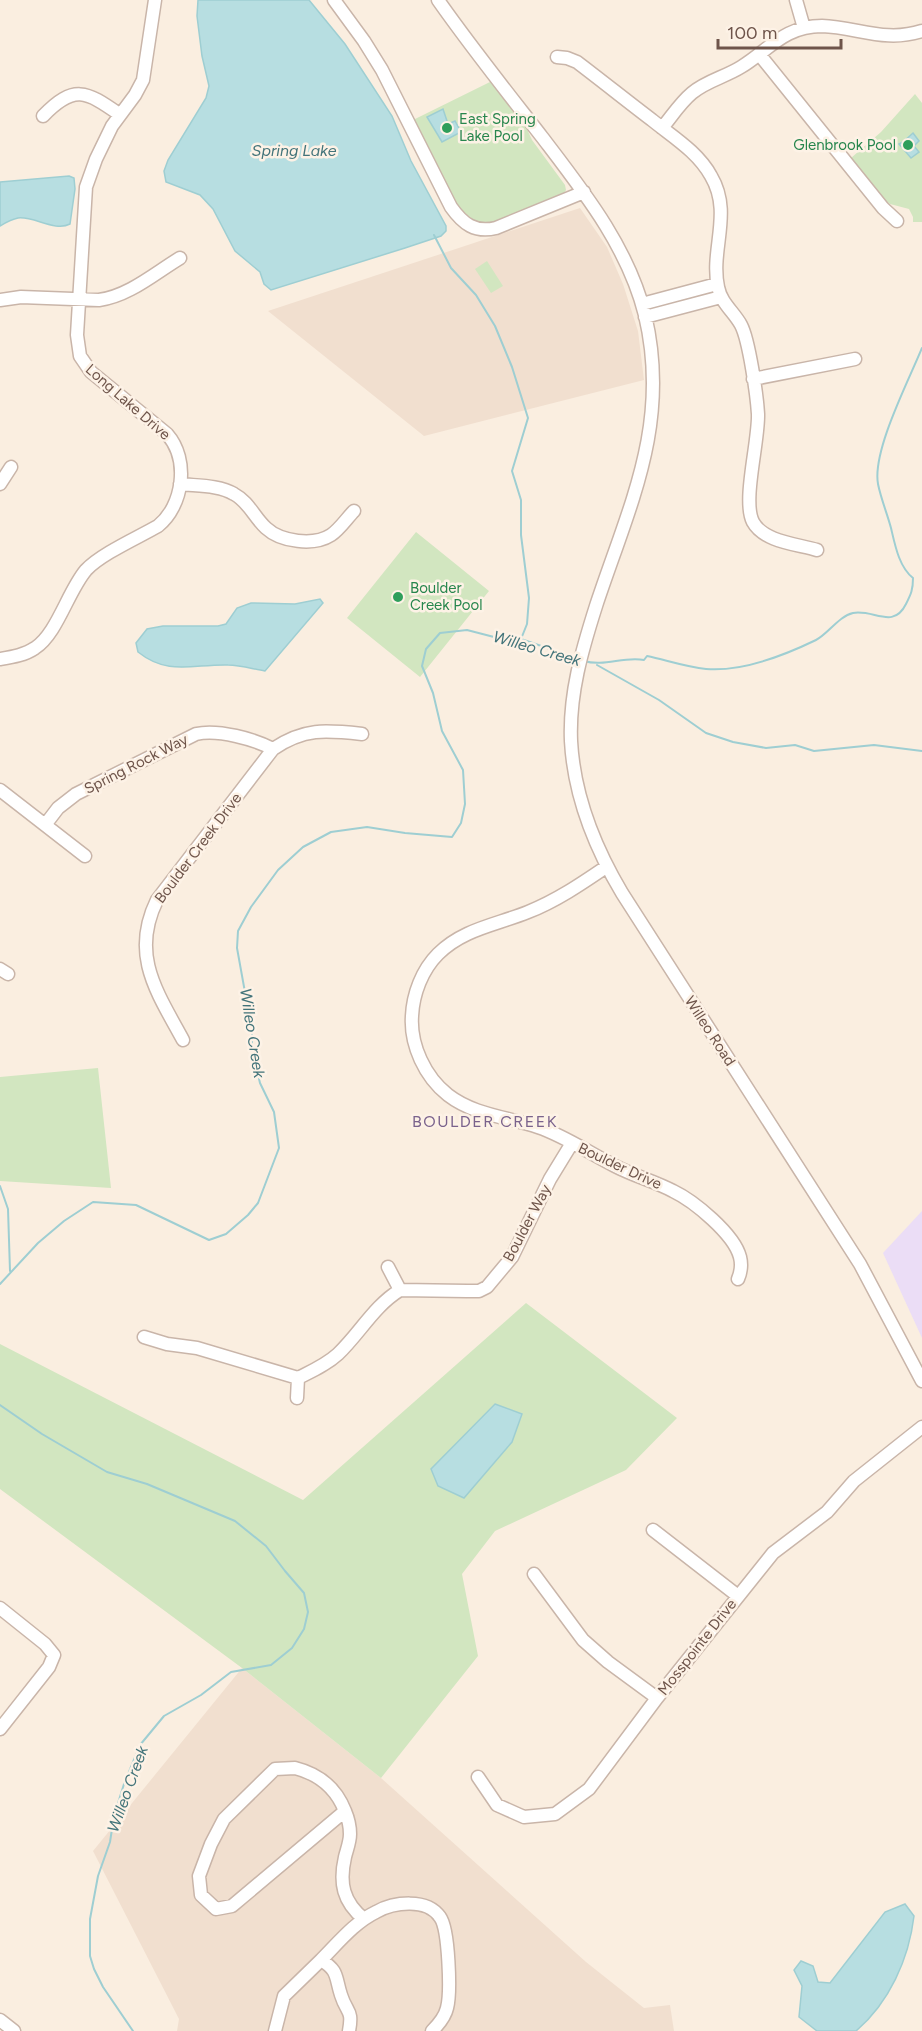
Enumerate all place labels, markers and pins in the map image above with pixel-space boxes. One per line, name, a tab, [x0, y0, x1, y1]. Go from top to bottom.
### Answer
place label: East Spring Lake Pool	[459, 110, 536, 145]
marker: East Spring Lake Pool	[440, 121, 454, 135]
place label: Glenbrook Pool	[793, 136, 896, 154]
marker: Glenbrook Pool	[901, 138, 915, 152]
place label: Boulder Creek Pool	[410, 579, 482, 614]
marker: Boulder Creek Pool	[391, 590, 405, 604]

